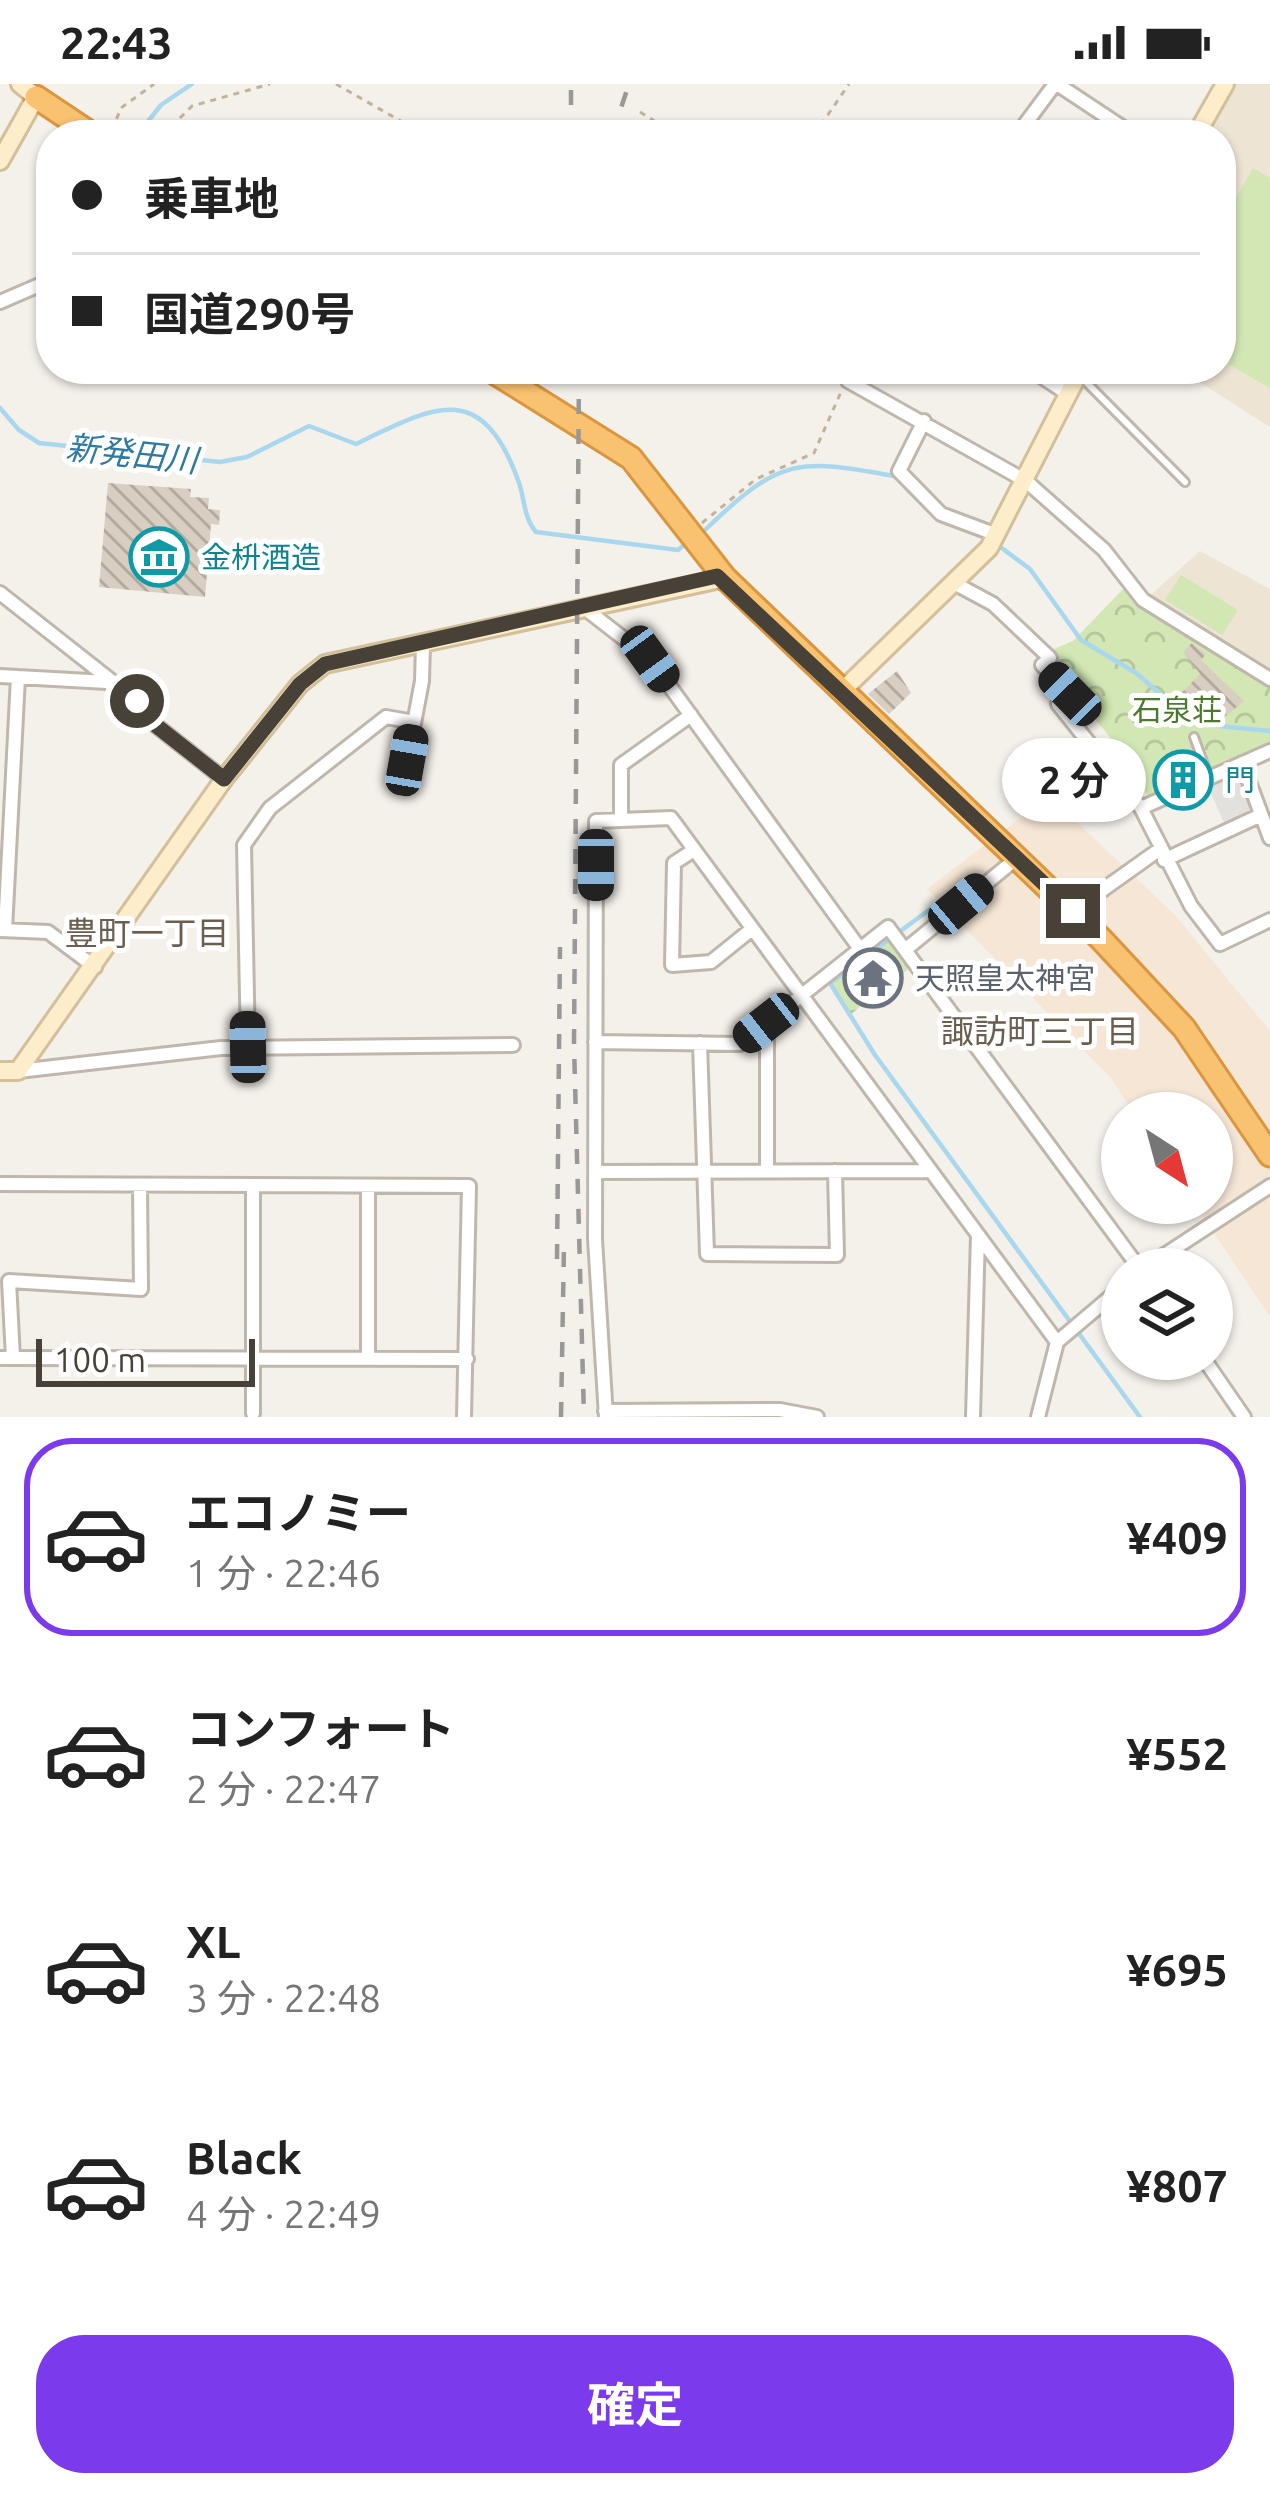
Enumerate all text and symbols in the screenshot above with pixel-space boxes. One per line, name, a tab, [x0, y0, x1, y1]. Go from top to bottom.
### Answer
text: 22:43	[60, 17, 173, 68]
text: 乗車地	[144, 173, 279, 224]
text: 国道290号	[144, 288, 355, 339]
water label: 新発田川	[64, 428, 203, 479]
museum icon: 金枡酒造	[128, 526, 190, 588]
place label: 金枡酒造	[201, 540, 321, 574]
car	[614, 619, 686, 699]
car	[1032, 656, 1108, 732]
route start	[110, 674, 164, 728]
park label: 石泉荘	[1132, 693, 1222, 727]
car	[383, 721, 431, 799]
callout: 2 分	[1001, 737, 1145, 821]
building icon: 門	[1152, 749, 1214, 811]
text: 2 分	[1039, 758, 1109, 801]
place label: 門	[1225, 763, 1255, 797]
car	[578, 829, 614, 901]
car	[922, 867, 1000, 941]
route end	[1046, 884, 1100, 938]
district label: 豊町一丁目	[65, 914, 230, 951]
temple icon: 天照皇太神宮	[842, 947, 904, 1009]
place label: 天照皇太神宮	[915, 961, 1095, 995]
car	[727, 987, 805, 1059]
car	[229, 1011, 267, 1083]
district label: 諏訪町三丁目	[941, 1012, 1139, 1049]
north arrow	[1101, 1092, 1233, 1224]
map controls	[1101, 1092, 1233, 1380]
button: layers	[1101, 1248, 1233, 1380]
scale bar	[36, 1333, 255, 1386]
text: 100 m	[54, 1341, 146, 1378]
icon: car	[42, 1483, 150, 1591]
text: エコノミー	[186, 1487, 411, 1538]
text: ¥409	[1126, 1512, 1228, 1563]
text: 1 分 · 22:46	[186, 1551, 381, 1594]
icon: car	[42, 1699, 150, 1807]
text: コンフォート	[186, 1703, 455, 1754]
text: ¥552	[1126, 1728, 1228, 1779]
text: 2 分 · 22:47	[186, 1767, 381, 1810]
icon: car	[42, 1915, 150, 2023]
text: XL	[186, 1916, 240, 1967]
text: ¥695	[1126, 1944, 1228, 1995]
text: 3 分 · 22:48	[186, 1976, 381, 2019]
icon: car	[42, 2131, 150, 2239]
text: Black	[186, 2132, 302, 2183]
text: ¥807	[1126, 2160, 1228, 2211]
text: 4 分 · 22:49	[186, 2192, 381, 2235]
button: 確定	[36, 2335, 1234, 2473]

